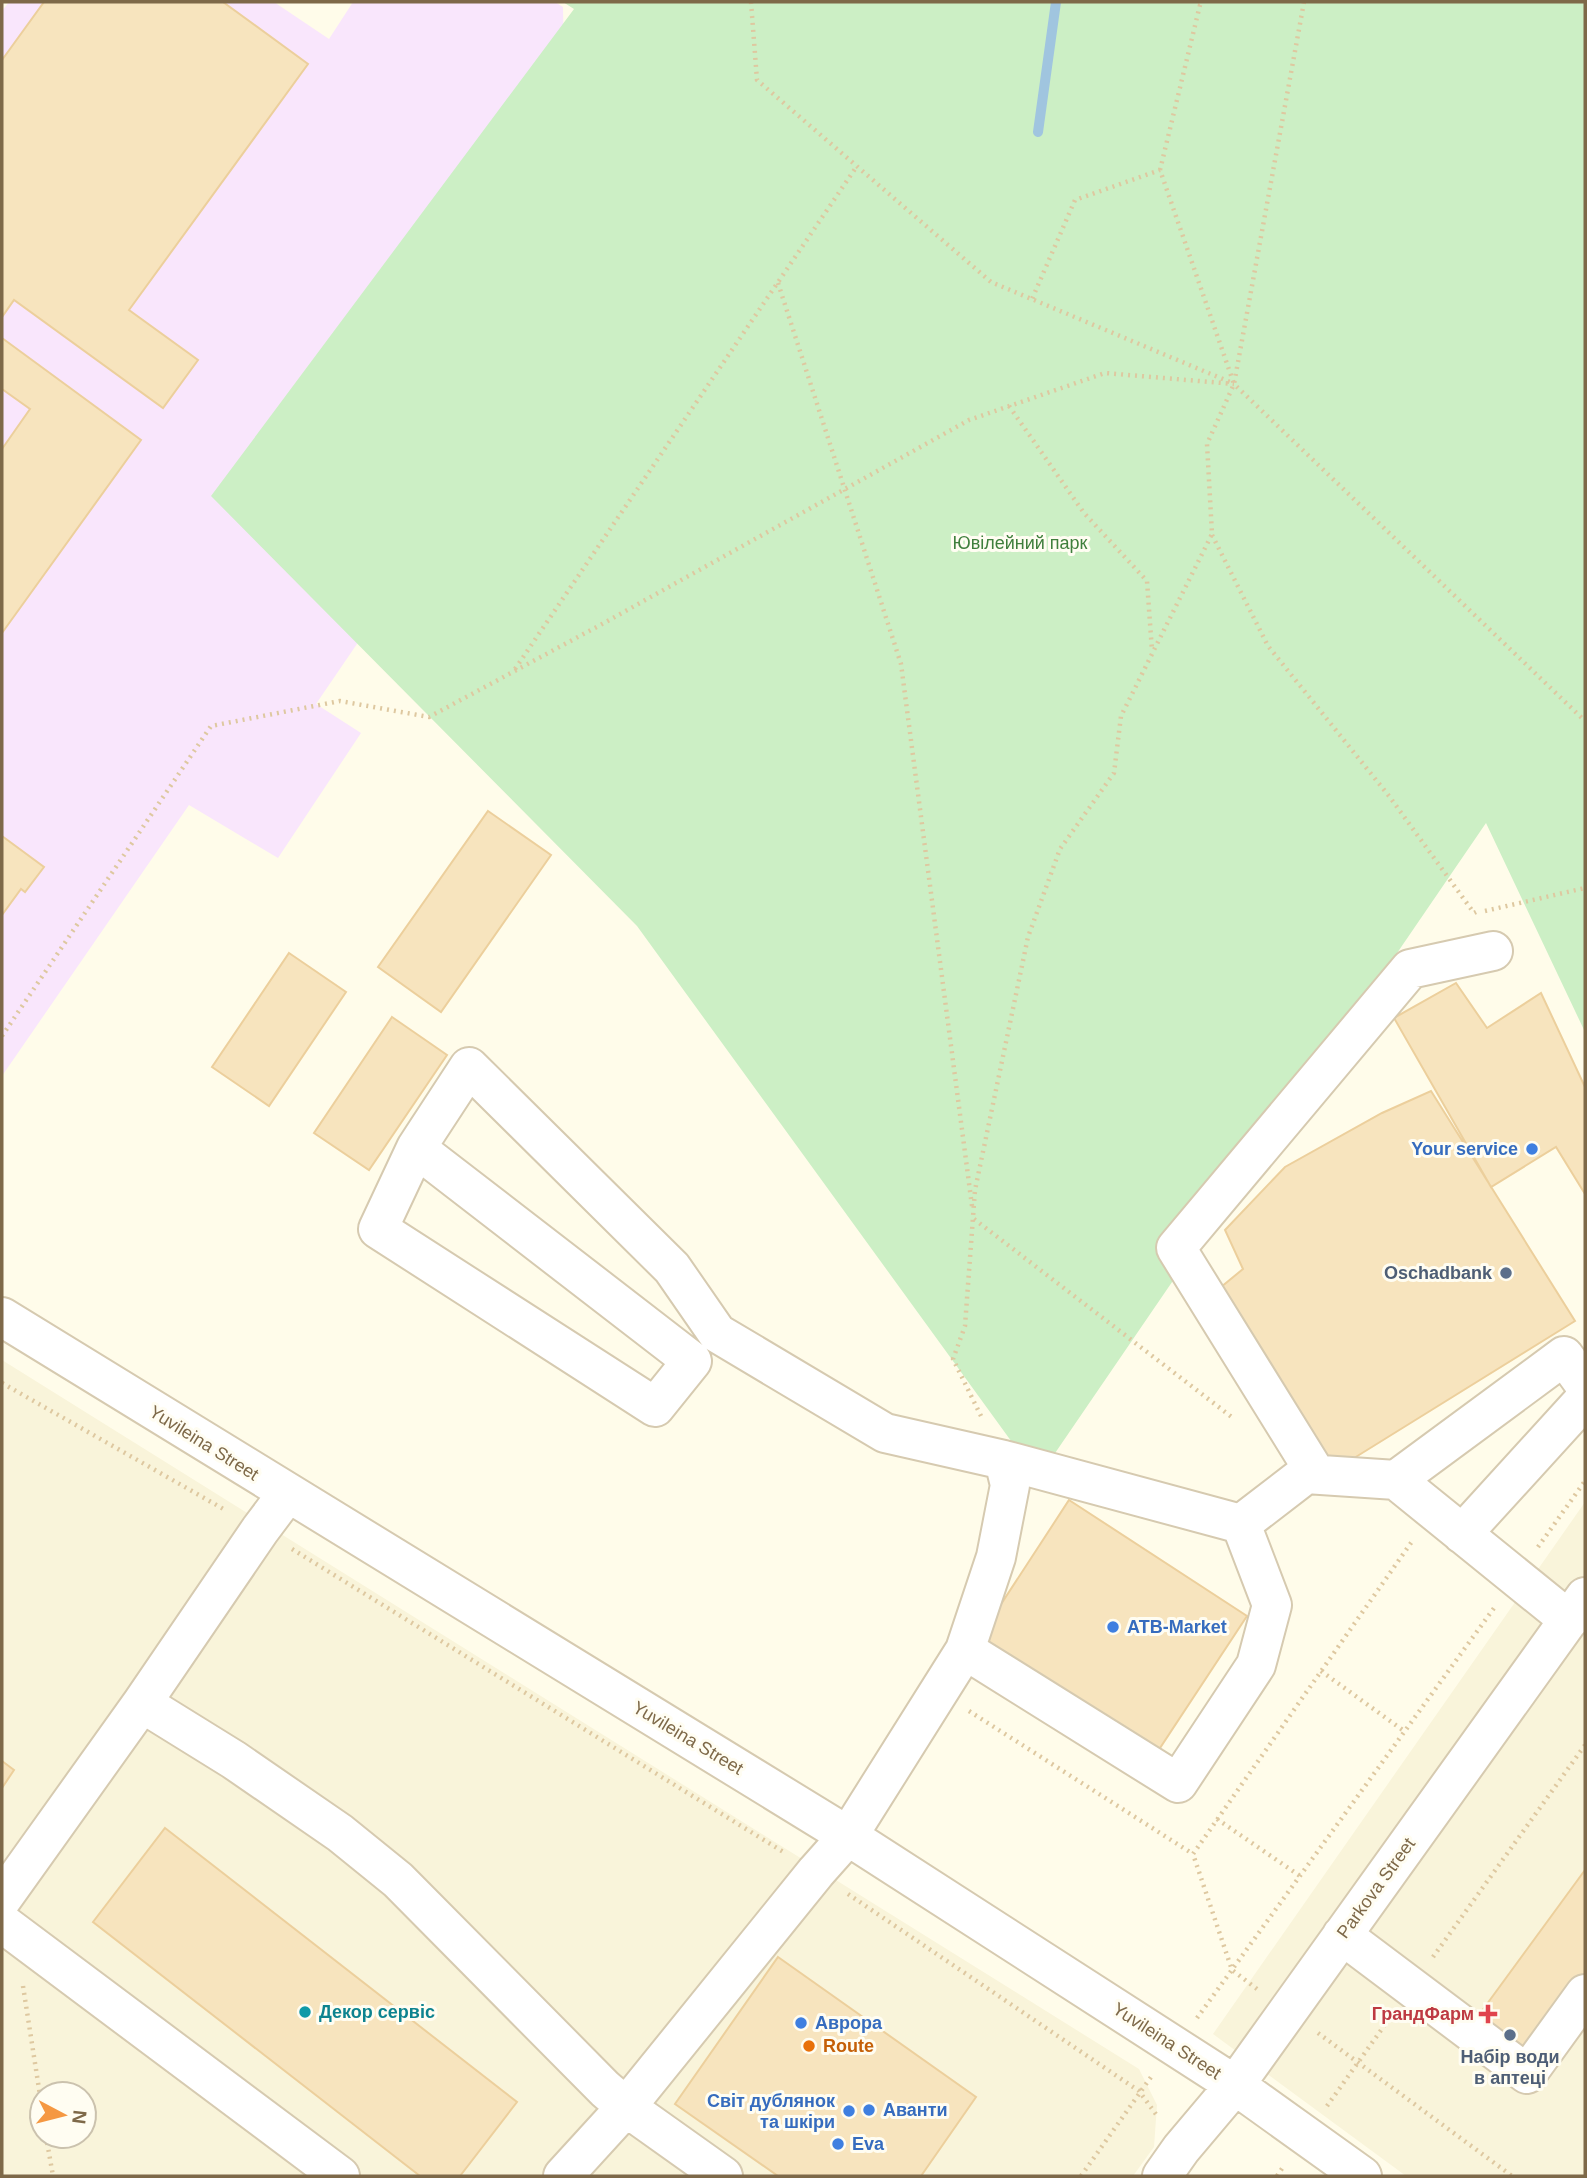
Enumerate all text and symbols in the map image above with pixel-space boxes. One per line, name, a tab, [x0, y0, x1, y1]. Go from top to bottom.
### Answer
park label: Ювілейний парк	[952, 533, 1088, 553]
place label: Your service	[1411, 1139, 1518, 1159]
marker: Your service	[1524, 1141, 1540, 1157]
place label: Oschadbank	[1384, 1263, 1493, 1283]
marker: Oschadbank	[1498, 1265, 1514, 1281]
street label: Yuvileina Street	[146, 1401, 262, 1485]
place label: ATB-Market	[1127, 1617, 1227, 1637]
marker: ATB-Market	[1105, 1619, 1121, 1635]
street label: Yuvileina Street	[629, 1697, 747, 1779]
street label: Parkova Street	[1333, 1834, 1419, 1942]
street label: Yuvileina Street	[1109, 1999, 1225, 2083]
place label: Декор сервіс	[319, 2002, 435, 2022]
marker: Декор сервіс	[297, 2004, 313, 2020]
place label: ГрандФарм	[1372, 2004, 1474, 2024]
marker: ГрандФарм	[1480, 2006, 1496, 2022]
place label: Аврора	[815, 2013, 883, 2033]
marker: Аврора	[793, 2015, 809, 2031]
marker: Набір води в аптеці	[1502, 2027, 1518, 2043]
place label: Route	[823, 2036, 874, 2056]
marker: Route	[801, 2038, 817, 2054]
place label: Набір води в аптеці	[1460, 2047, 1560, 2088]
north arrow	[28, 2080, 98, 2150]
place label: Світ дублянок та шкіри	[707, 2091, 836, 2132]
place label: Аванти	[883, 2100, 948, 2120]
marker: Аванти	[861, 2102, 877, 2118]
marker: Світ дублянок та шкіри	[841, 2103, 857, 2119]
text: N	[68, 2109, 91, 2125]
place label: Eva	[852, 2134, 885, 2154]
marker: Eva	[830, 2136, 846, 2152]

